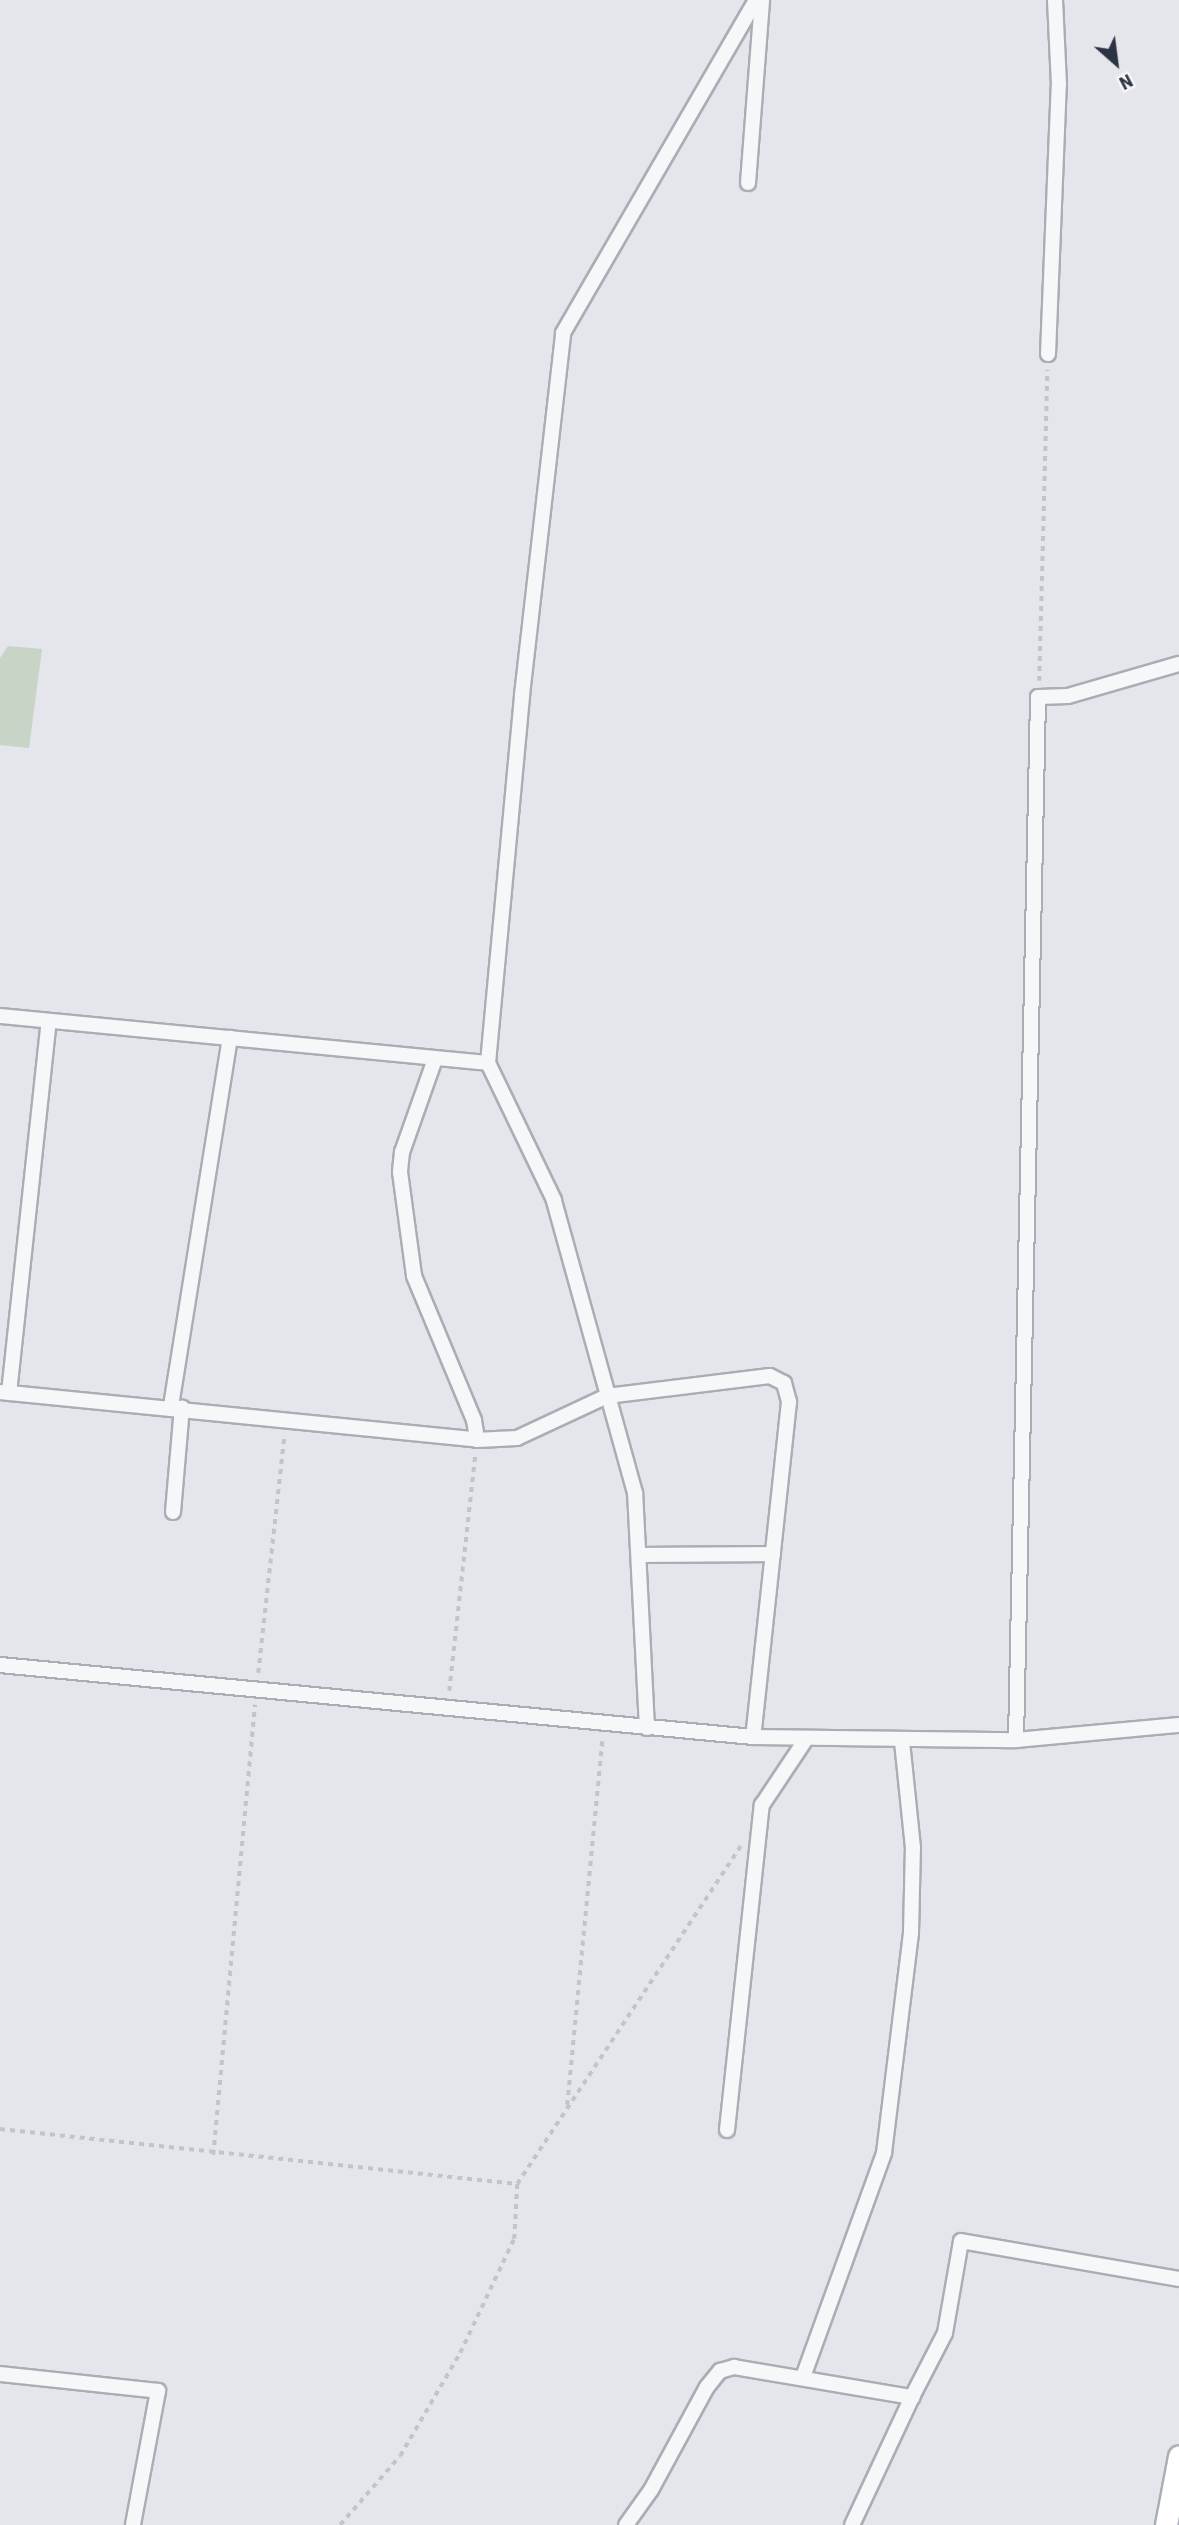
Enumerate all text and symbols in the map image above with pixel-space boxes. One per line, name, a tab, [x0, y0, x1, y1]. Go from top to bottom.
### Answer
north arrow	[1081, 28, 1151, 98]
text: N	[1116, 69, 1137, 95]

